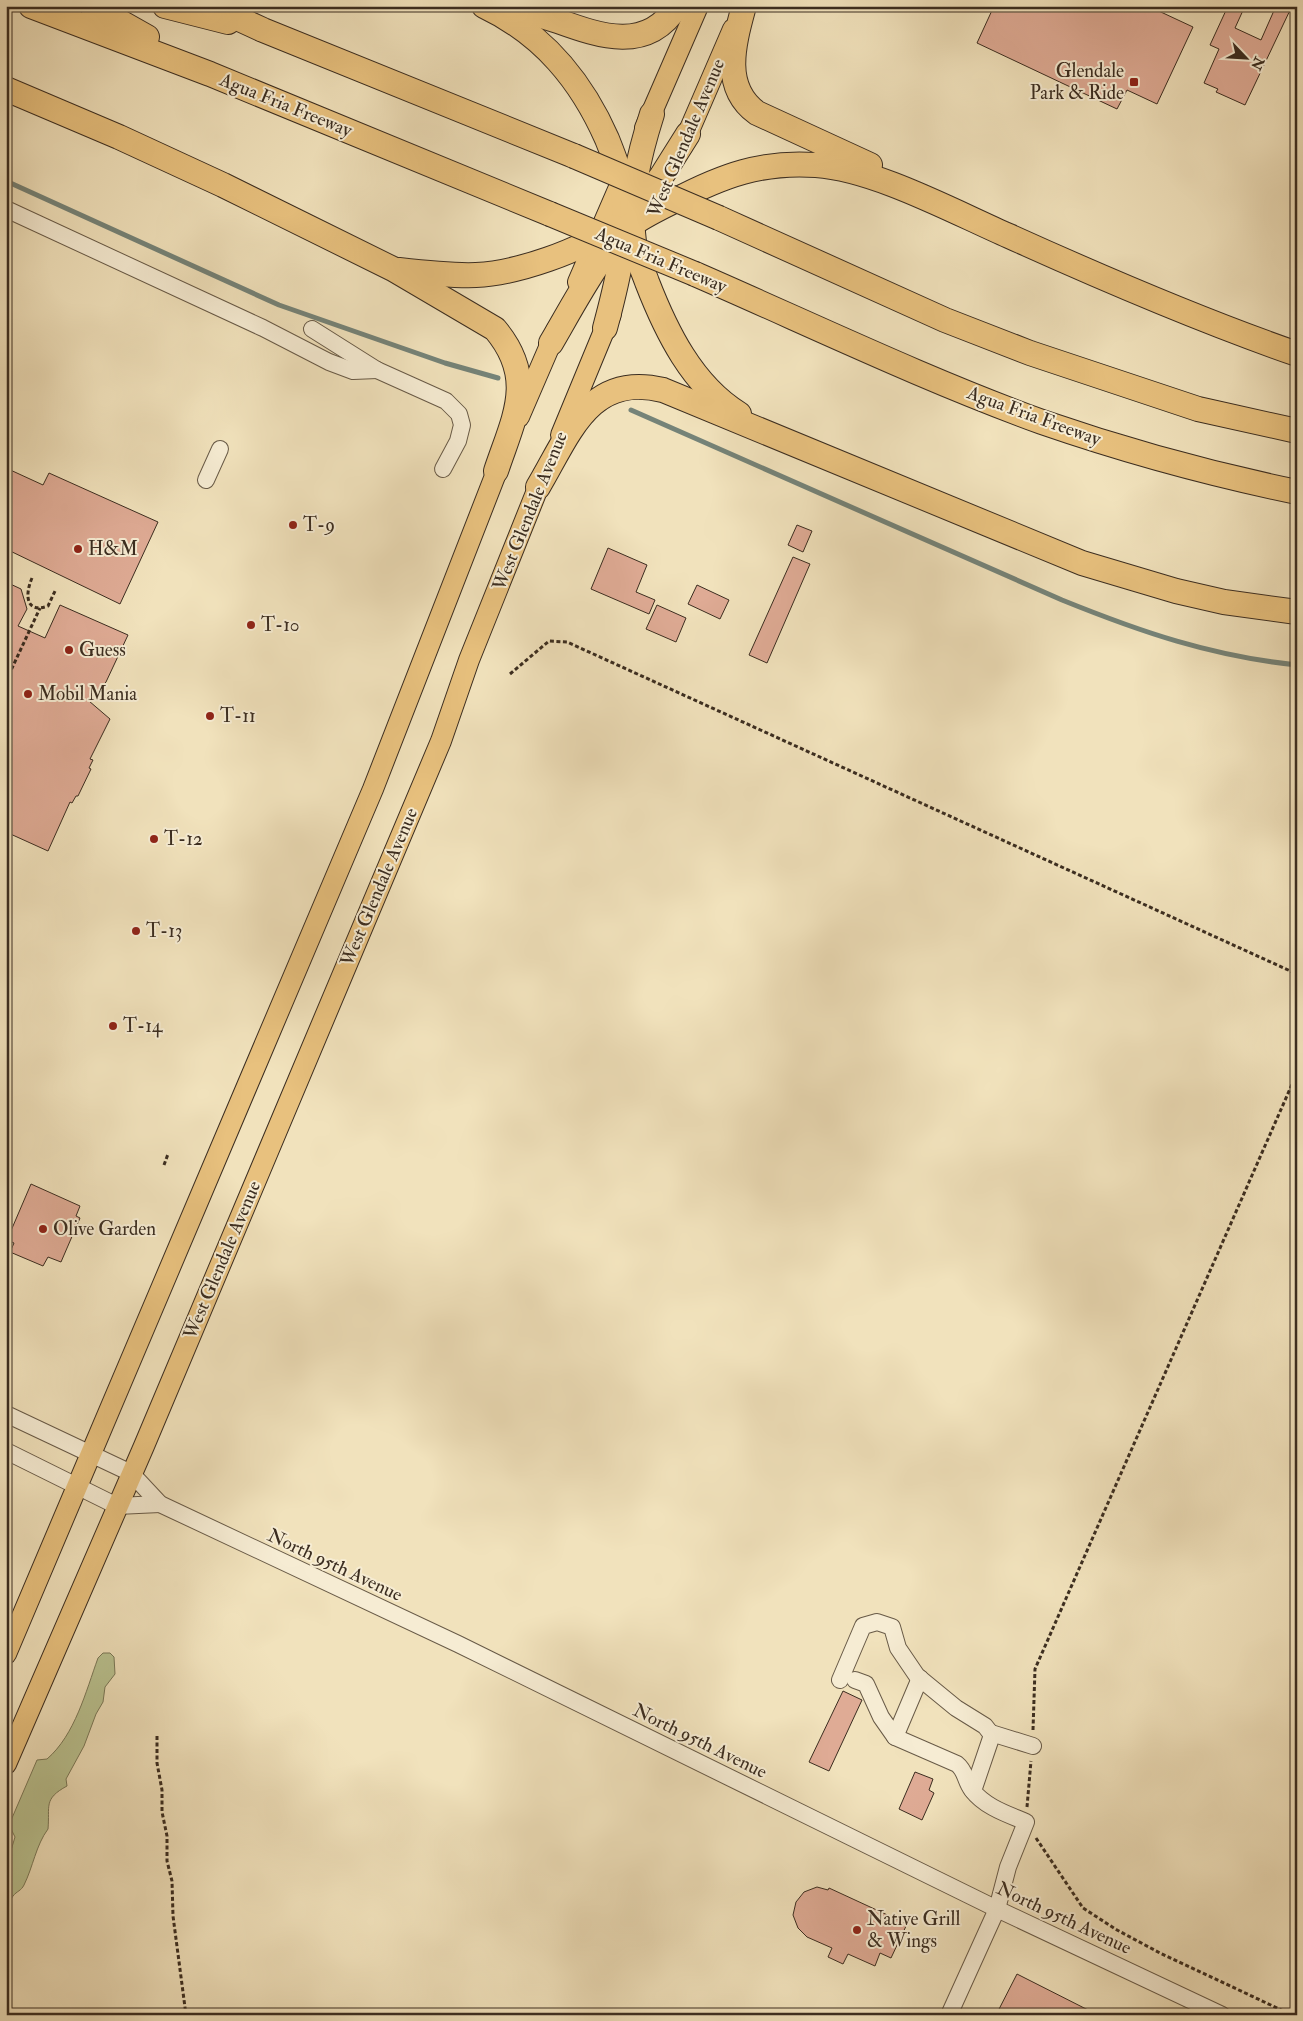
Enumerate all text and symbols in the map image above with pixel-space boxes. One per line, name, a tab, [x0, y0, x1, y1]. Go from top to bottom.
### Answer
north arrow	[1220, 32, 1270, 82]
text: N	[1247, 53, 1268, 73]
street label: West Glendale Avenue	[641, 55, 730, 222]
place label: Glendale Park & Ride	[1030, 59, 1124, 105]
street label: Agua Fria Freeway	[215, 67, 356, 143]
marker: Glendale Park & Ride	[1128, 76, 1140, 88]
street label: Agua Fria Freeway	[591, 221, 731, 299]
street label: Agua Fria Freeway	[963, 380, 1105, 452]
street label: West Glendale Avenue	[487, 428, 573, 595]
place label: T-9	[303, 513, 335, 537]
marker: T-9	[287, 519, 299, 531]
place label: H&M	[88, 537, 138, 561]
marker: H&M	[72, 543, 84, 555]
place label: T-10	[261, 613, 300, 637]
marker: T-10	[245, 619, 257, 631]
place label: Guess	[79, 638, 126, 662]
marker: Guess	[63, 644, 75, 656]
place label: Mobil Mania	[38, 682, 137, 706]
marker: Mobil Mania	[22, 688, 34, 700]
place label: T-11	[220, 704, 256, 728]
marker: T-11	[204, 710, 216, 722]
street label: West Glendale Avenue	[334, 804, 423, 971]
place label: T-12	[164, 827, 203, 851]
marker: T-12	[148, 833, 160, 845]
place label: T-13	[146, 919, 182, 943]
marker: T-13	[130, 925, 142, 937]
place label: T-14	[123, 1014, 163, 1038]
marker: T-14	[107, 1020, 119, 1032]
street label: West Glendale Avenue	[177, 1177, 266, 1344]
place label: Olive Garden	[53, 1217, 156, 1241]
marker: Olive Garden	[37, 1223, 49, 1235]
street label: North 95th Avenue	[264, 1523, 406, 1607]
street label: North 95th Avenue	[629, 1698, 771, 1784]
street label: North 95th Avenue	[993, 1876, 1135, 1960]
place label: Native Grill & Wings	[867, 1907, 960, 1953]
marker: Native Grill & Wings	[851, 1924, 863, 1936]

